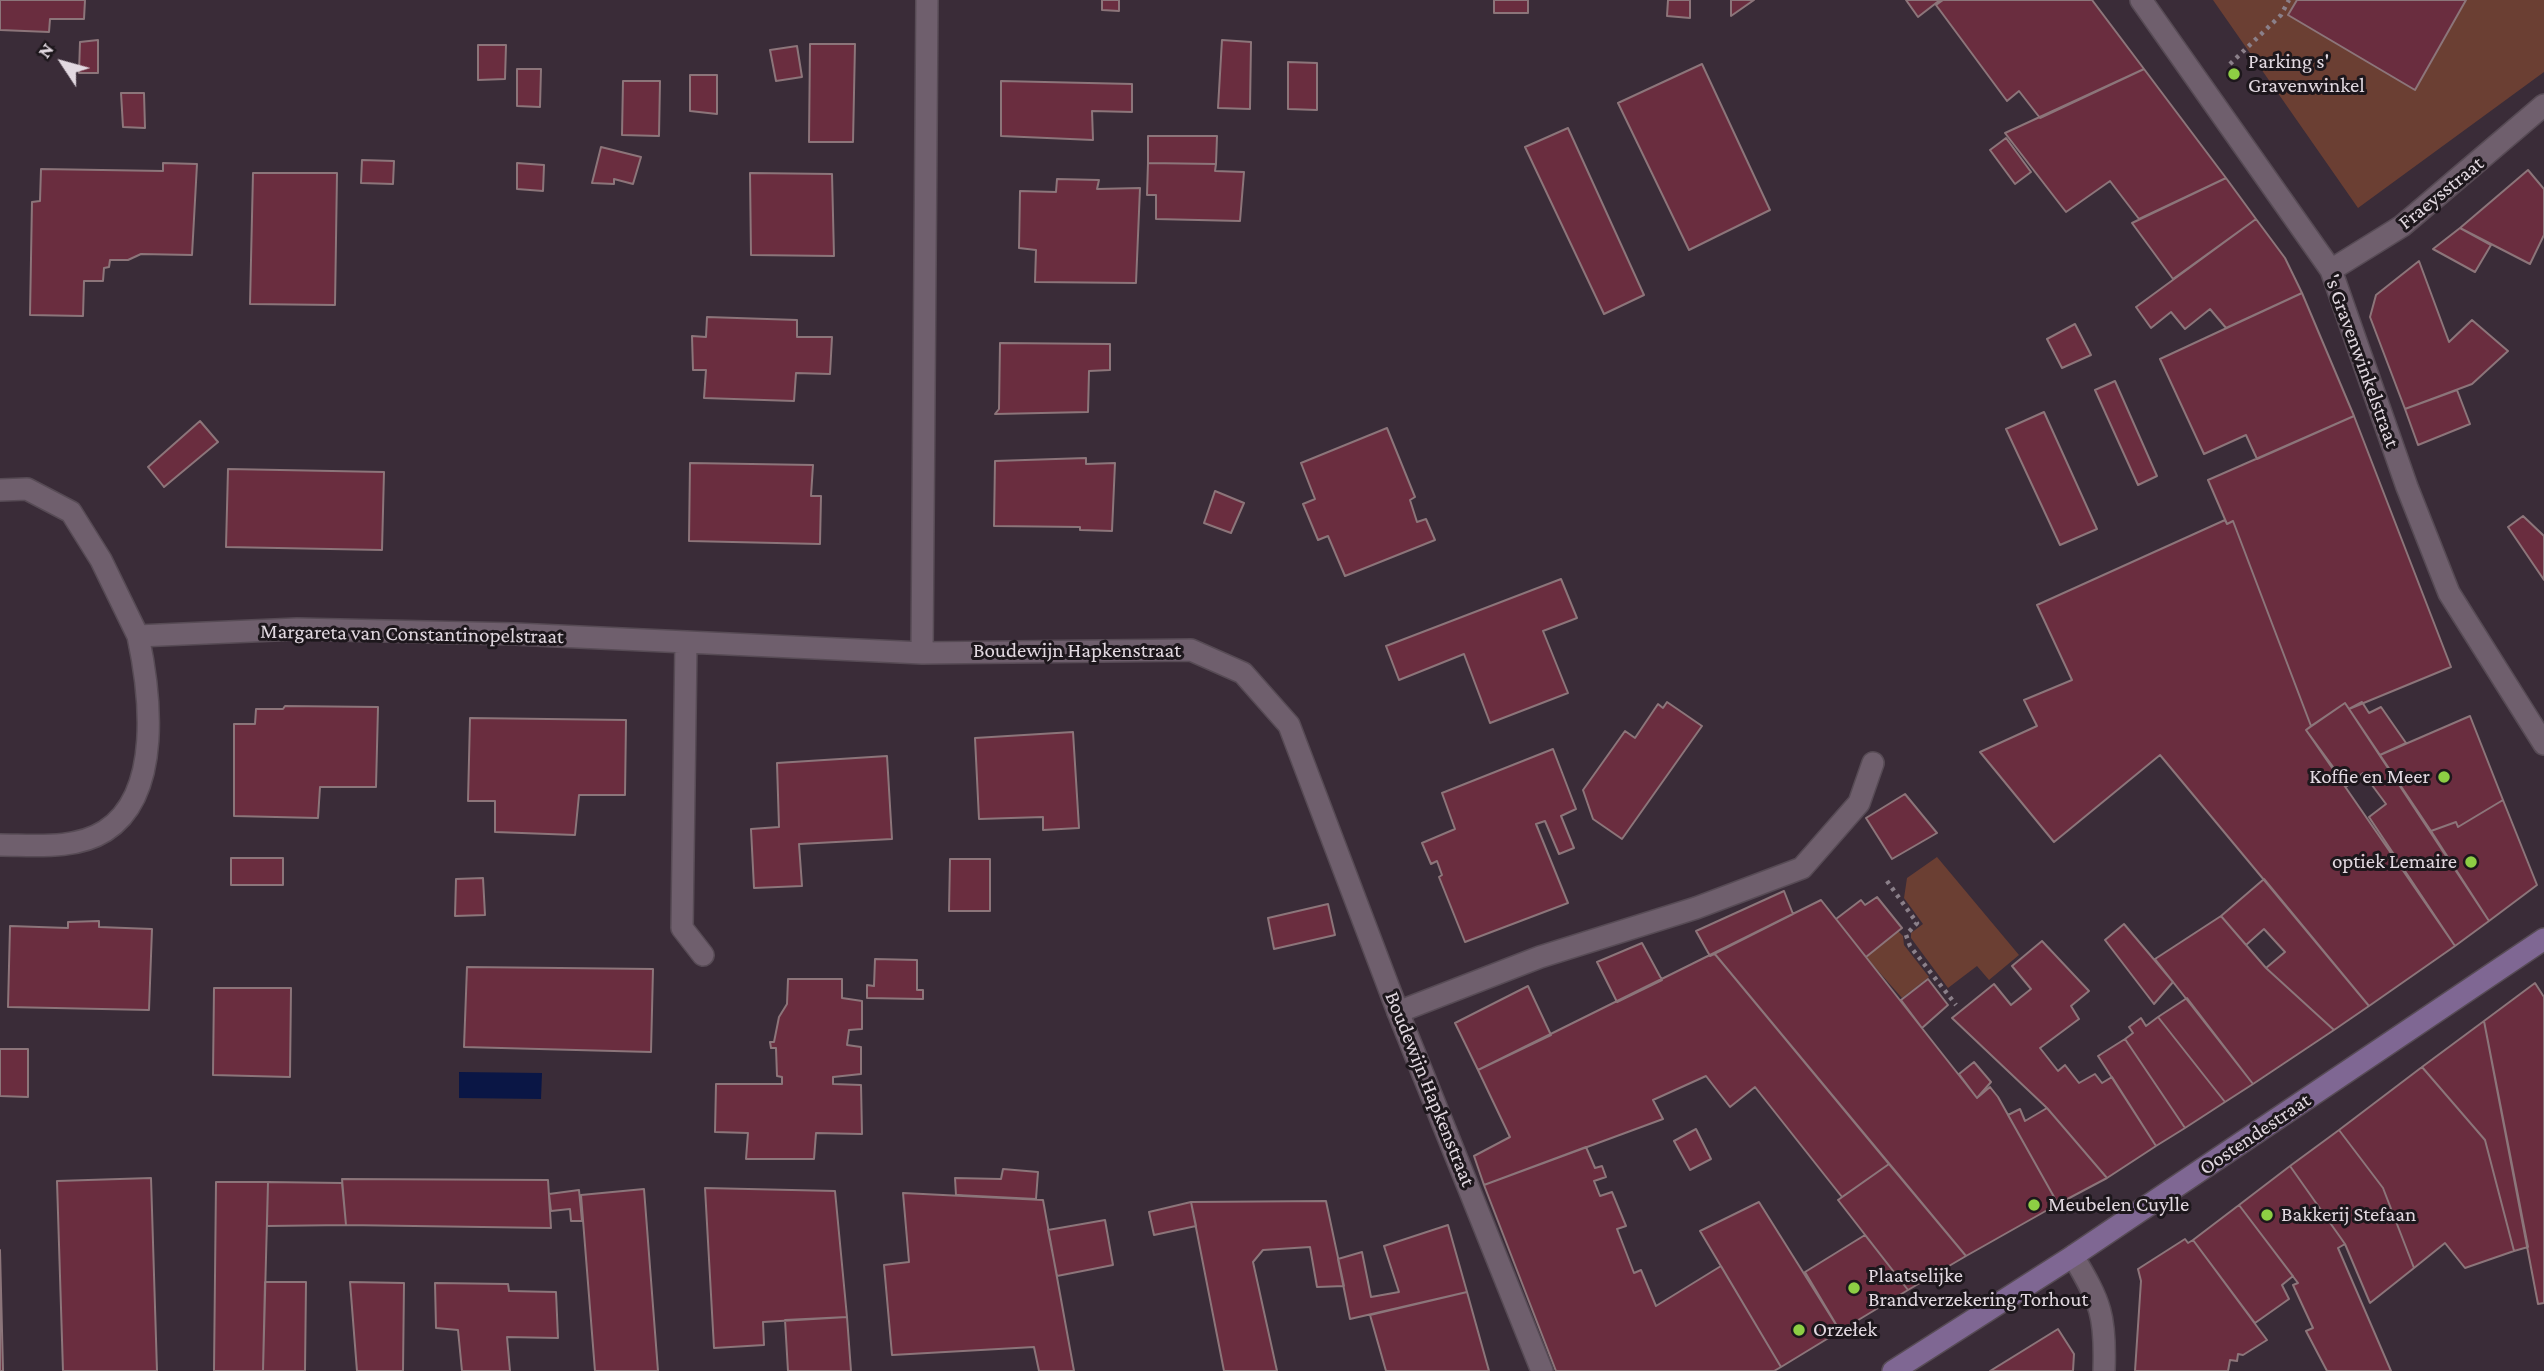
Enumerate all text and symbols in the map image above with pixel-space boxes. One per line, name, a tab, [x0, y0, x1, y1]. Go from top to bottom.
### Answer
north arrow	[28, 28, 98, 98]
text: N	[33, 39, 58, 62]
place label: Parking s' Gravenwinkel	[2248, 49, 2365, 99]
marker: Parking s' Gravenwinkel	[2226, 66, 2242, 82]
street label: Fraeysstraat	[2393, 151, 2489, 235]
street label: 's Gravenwinkelstraat	[2319, 271, 2405, 451]
street label: Margareta van Constantinopelstraat	[260, 619, 564, 649]
street label: Boudewijn Hapkenstraat	[973, 638, 1181, 664]
place label: Koffie en Meer	[2309, 764, 2430, 790]
marker: Koffie en Meer	[2436, 769, 2452, 785]
place label: optiek Lemaire	[2332, 849, 2457, 875]
marker: optiek Lemaire	[2463, 854, 2479, 870]
street label: Boudewijn Hapkenstraat	[1379, 988, 1481, 1190]
street label: Oostendestraat	[2194, 1087, 2316, 1181]
place label: Meubelen Cuylle	[2048, 1192, 2189, 1218]
marker: Meubelen Cuylle	[2026, 1197, 2042, 1213]
place label: Bakkerij Stefaan	[2281, 1202, 2416, 1228]
marker: Bakkerij Stefaan	[2259, 1207, 2275, 1223]
place label: Plaatselijke Brandverzekering Torhout	[1868, 1263, 2088, 1313]
marker: Plaatselijke Brandverzekering Torhout	[1846, 1280, 1862, 1296]
place label: Orzełek	[1813, 1317, 1877, 1343]
marker: Orzełek	[1791, 1322, 1807, 1338]

